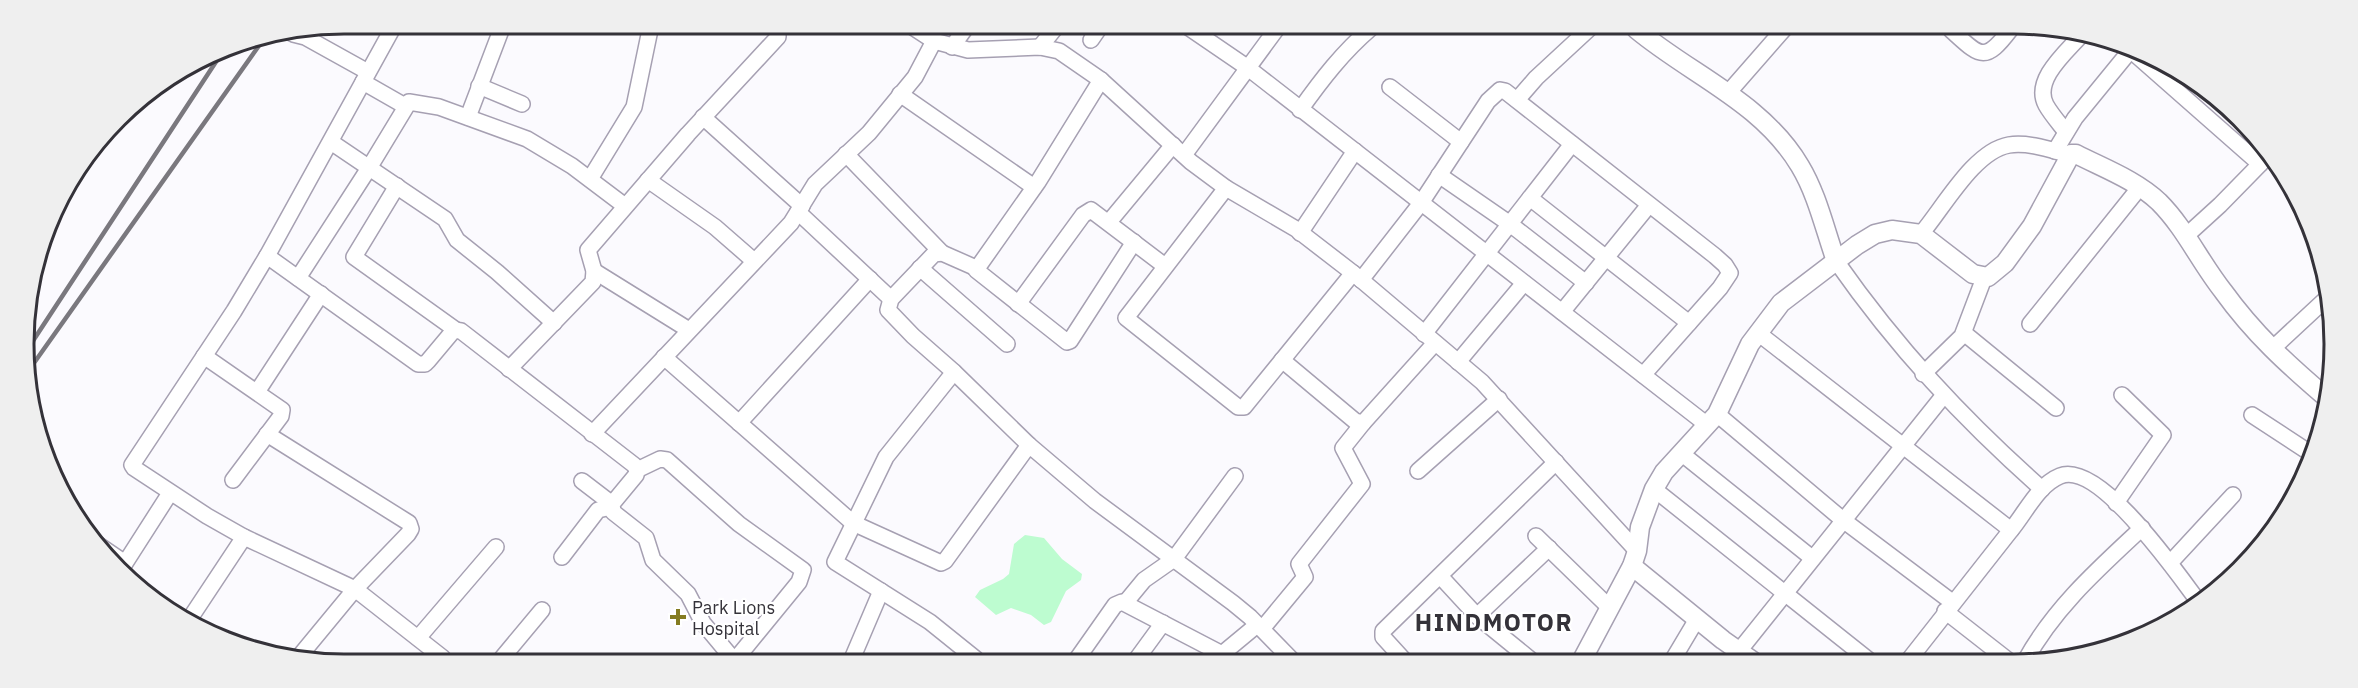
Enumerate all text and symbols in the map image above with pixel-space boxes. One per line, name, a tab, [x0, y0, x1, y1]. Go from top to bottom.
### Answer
place label: Park Lions Hospital	[692, 596, 775, 640]
district label: HINDMOTOR	[1415, 606, 1573, 638]
marker: Park Lions Hospital	[669, 608, 687, 626]

